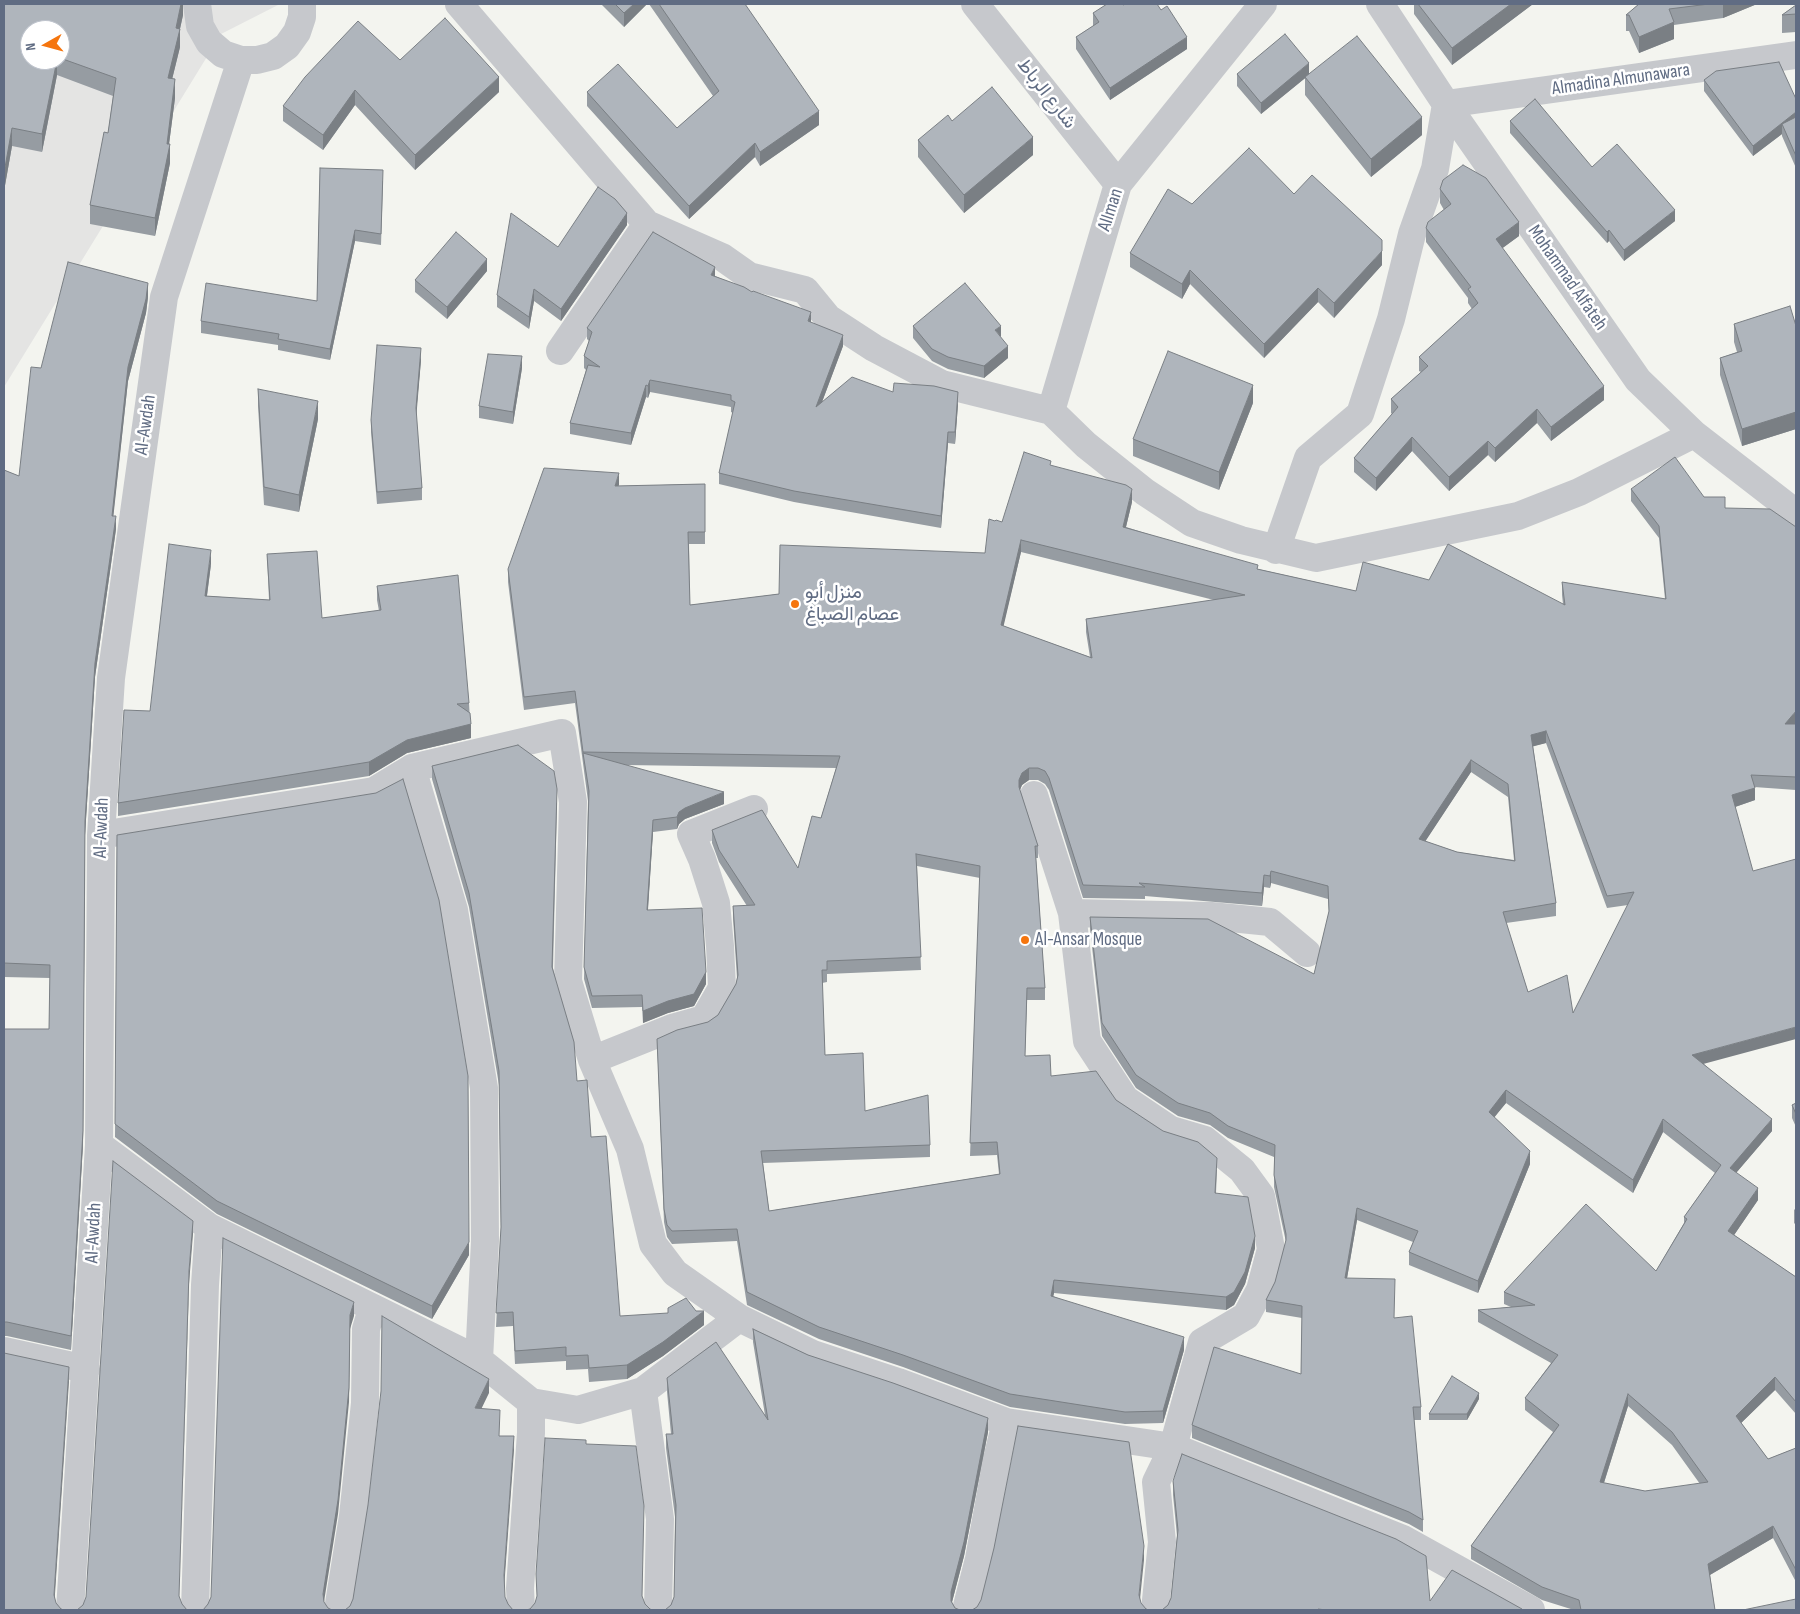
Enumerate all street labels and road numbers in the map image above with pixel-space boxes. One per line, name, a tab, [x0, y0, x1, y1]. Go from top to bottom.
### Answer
street label: شارع الرباط	[1012, 54, 1080, 134]
street label: Almadina Almunawara	[1551, 59, 1691, 101]
street label: AlIman	[1093, 186, 1129, 234]
street label: Mohammad Alfateh	[1522, 221, 1612, 335]
street label: Al-Awdah	[131, 394, 161, 456]
street label: Al-Awdah	[90, 797, 114, 859]
street label: Al-Awdah	[81, 1202, 107, 1264]

